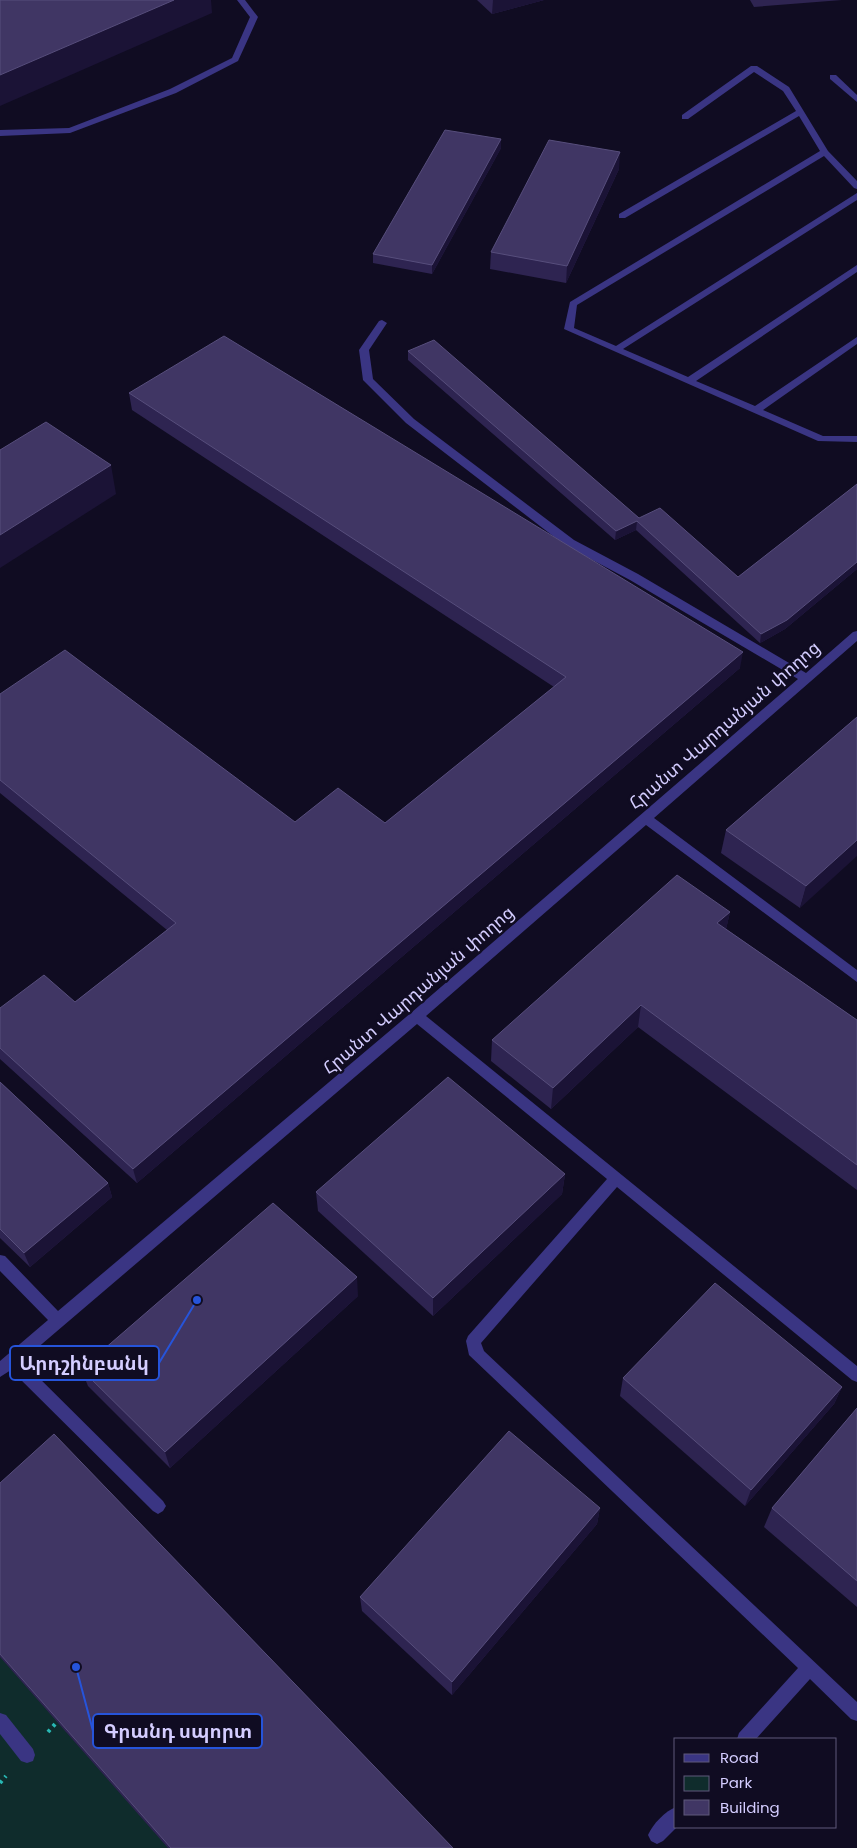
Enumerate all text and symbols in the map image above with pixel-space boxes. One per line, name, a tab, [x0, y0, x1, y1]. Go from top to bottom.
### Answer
street label: Հրանտ Վարդանյան փողոց	[623, 635, 825, 815]
street label: Հրանտ Վարդանյան փողոց	[317, 900, 519, 1080]
callout: Արդշինբանկ	[10, 1346, 159, 1380]
text: Արդշինբանկ	[19, 1350, 149, 1377]
callout: Գրանդ սպորտ	[93, 1714, 262, 1748]
text: Գրանդ սպորտ	[104, 1718, 252, 1745]
legend	[674, 1738, 837, 1828]
text: Road	[720, 1747, 759, 1768]
text: Park	[720, 1772, 752, 1793]
text: Building	[720, 1797, 780, 1818]

